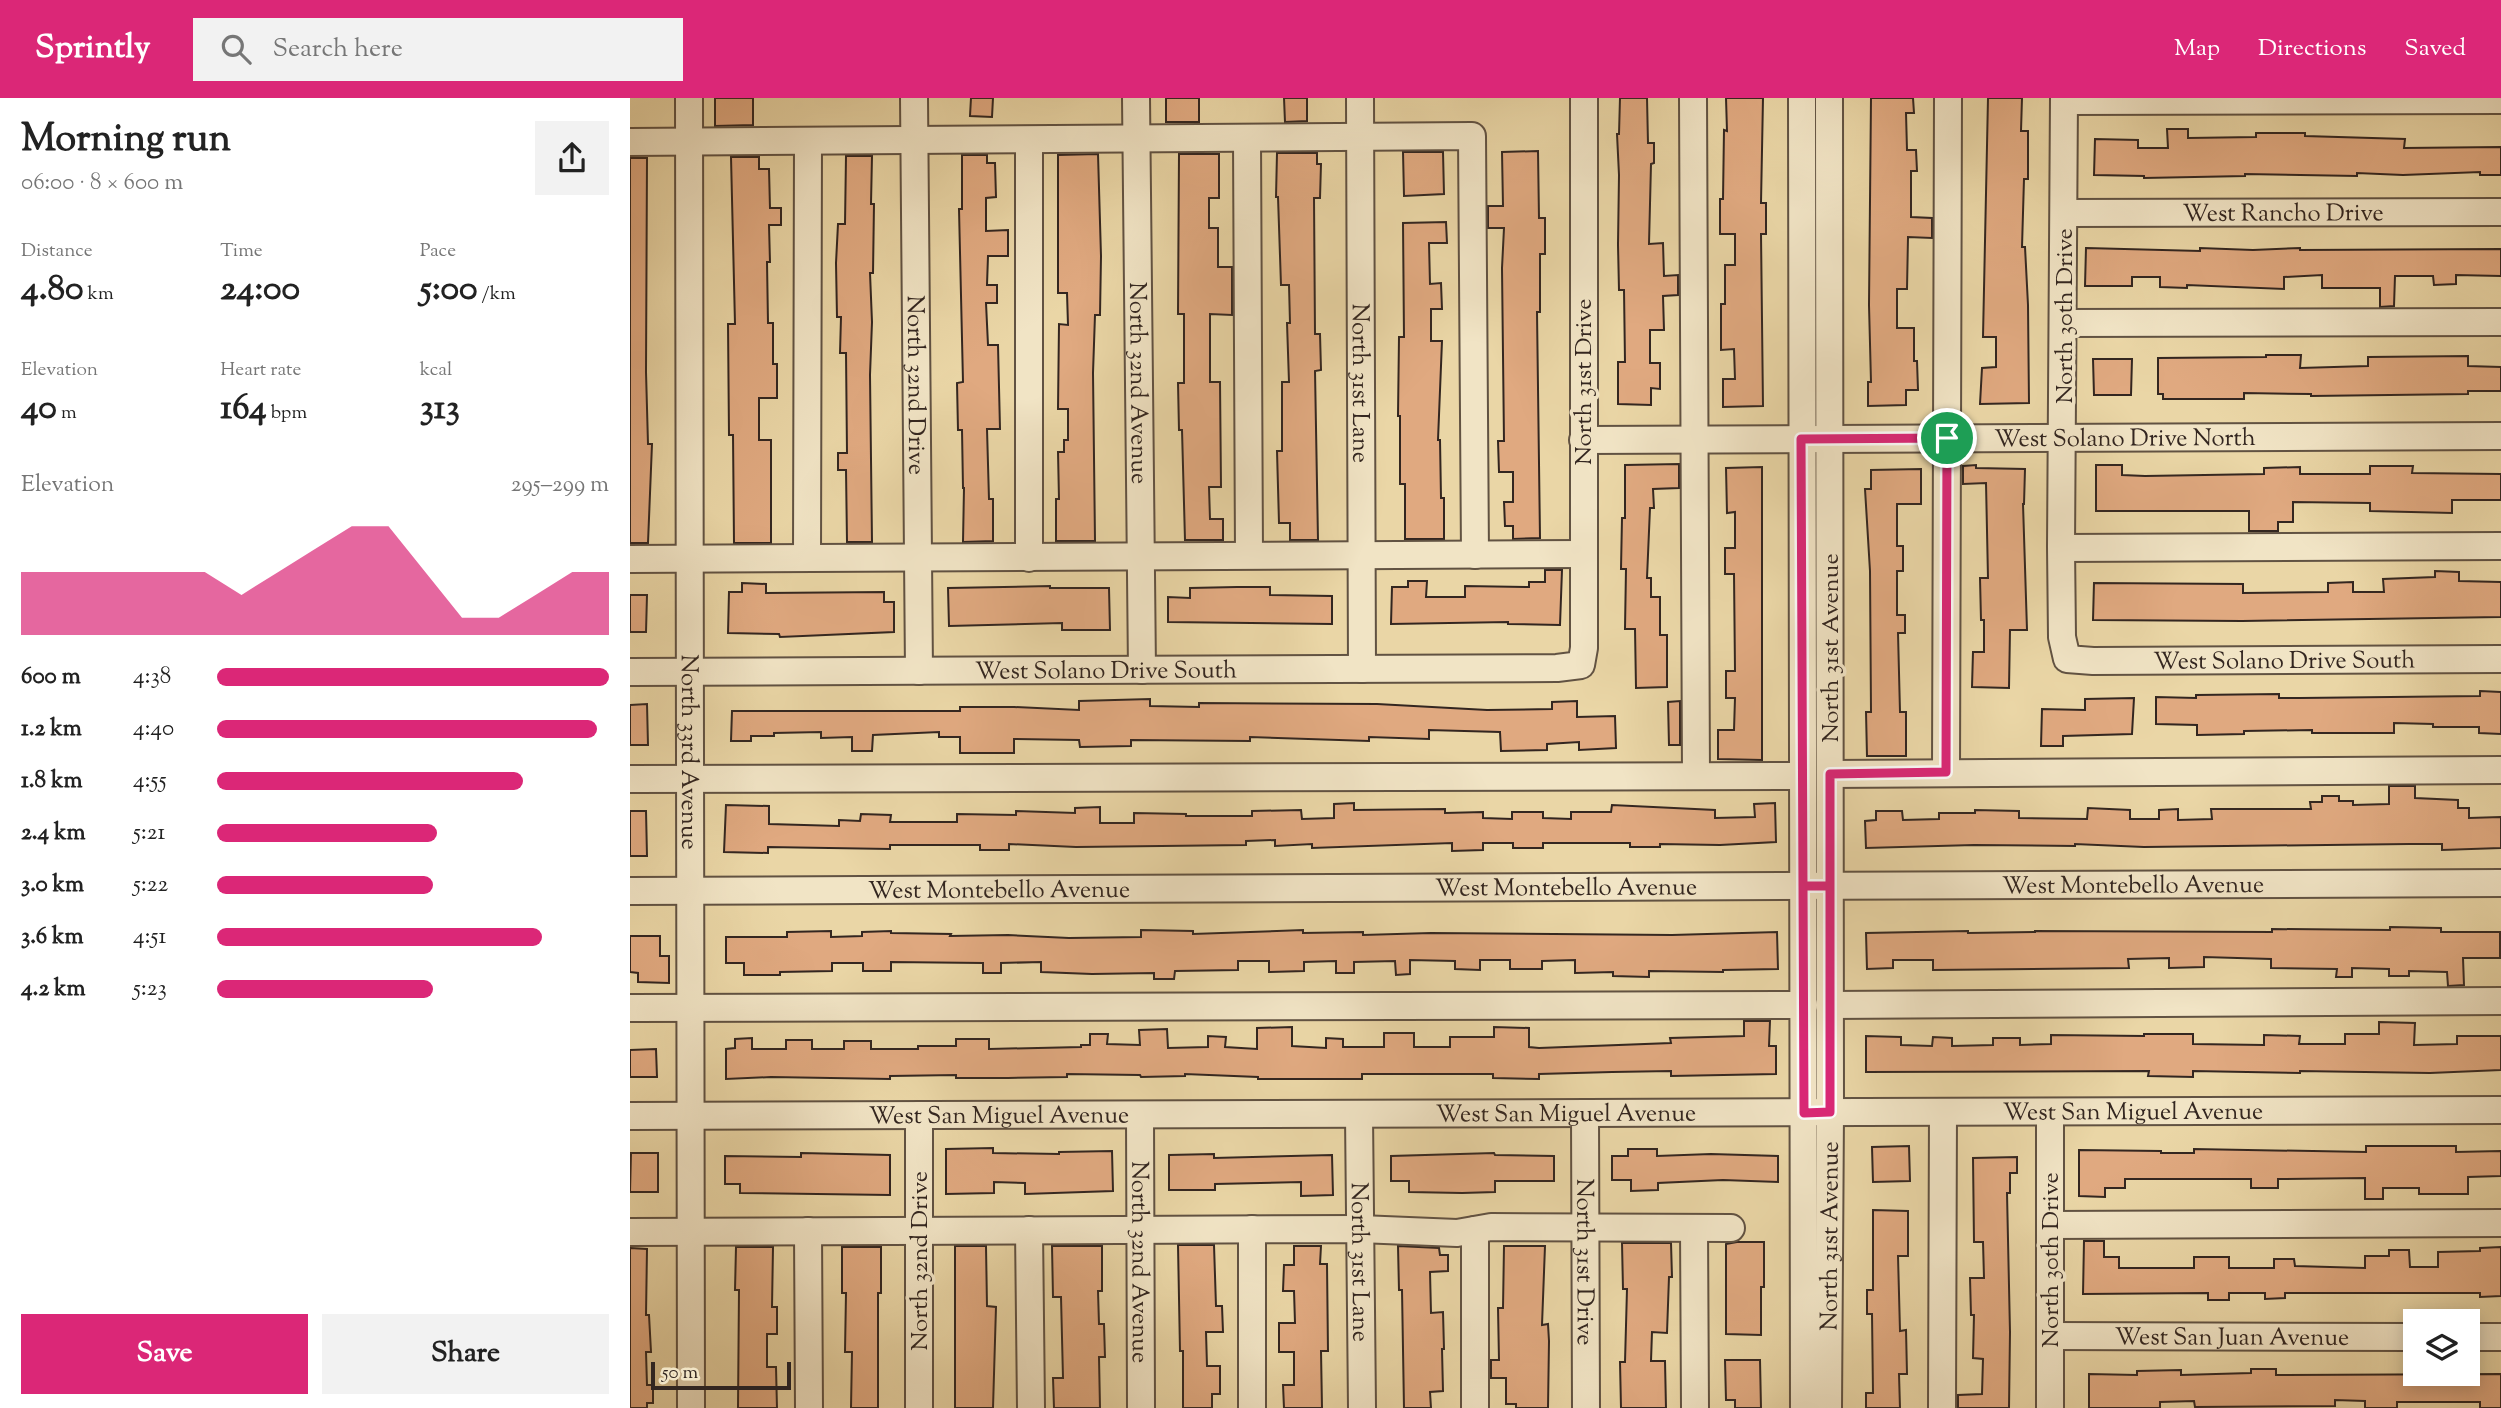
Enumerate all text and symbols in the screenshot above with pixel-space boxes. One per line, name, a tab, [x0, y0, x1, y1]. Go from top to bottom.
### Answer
search box	[193, 18, 683, 81]
text: Sprintly	[35, 25, 151, 73]
icon: search	[217, 30, 255, 68]
text: Search here	[273, 31, 403, 68]
text: Map	[2174, 32, 2220, 66]
text: Directions	[2258, 32, 2366, 66]
text: Saved	[2404, 32, 2466, 66]
text: Morning run	[21, 114, 231, 168]
button: share	[535, 121, 609, 195]
text: 06:00 · 8 × 600 m	[21, 167, 183, 200]
street label: West Rancho Drive	[2182, 197, 2384, 232]
street label: North 30th Drive	[2049, 228, 2083, 404]
text: Distance	[21, 238, 93, 265]
text: Time	[220, 238, 263, 265]
text: Pace	[420, 238, 456, 265]
text: 4.80	[21, 265, 83, 316]
text: 24:00	[220, 265, 300, 316]
text: 5:00	[420, 265, 477, 316]
text: km	[83, 281, 114, 308]
text: /km	[477, 281, 516, 308]
street label: North 32nd Avenue	[1119, 282, 1155, 484]
street label: North 32nd Drive	[897, 295, 932, 475]
street label: North 31st Drive	[1568, 299, 1602, 465]
street label: North 31st Lane	[1342, 303, 1376, 463]
text: Elevation	[21, 357, 98, 384]
text: Heart rate	[220, 357, 301, 384]
text: kcal	[420, 357, 452, 384]
text: 40	[21, 384, 57, 435]
text: 164	[220, 384, 267, 435]
text: 313	[420, 384, 460, 435]
text: m	[57, 400, 77, 427]
text: bpm	[267, 400, 307, 427]
pin	[1917, 408, 1977, 468]
icon: arrive	[1928, 419, 1966, 457]
street label: West Solano Drive North	[1994, 422, 2256, 457]
text: Elevation	[21, 469, 114, 502]
text: 295–299 m	[511, 469, 609, 502]
street label: North 31st Avenue	[1815, 553, 1849, 743]
street label: West Solano Drive South	[2153, 644, 2415, 680]
street label: North 33rd Avenue	[671, 654, 705, 850]
street label: West Solano Drive South	[975, 654, 1237, 690]
text: 600 m	[21, 661, 81, 694]
text: 4:38	[133, 661, 171, 694]
text: 1.2 km	[21, 713, 82, 746]
text: 4:40	[133, 713, 174, 746]
text: 1.8 km	[21, 765, 83, 798]
text: 4:55	[133, 765, 167, 798]
text: 2.4 km	[21, 817, 86, 850]
text: 5:21	[133, 817, 165, 850]
text: 3.0 km	[21, 869, 84, 902]
text: 5:22	[133, 869, 168, 902]
street label: West Montebello Avenue	[2002, 869, 2264, 904]
street label: West Montebello Avenue	[1435, 871, 1697, 907]
street label: West Montebello Avenue	[868, 874, 1130, 909]
text: 3.6 km	[21, 921, 84, 954]
text: 4:51	[133, 921, 166, 954]
text: 4.2 km	[21, 973, 86, 1006]
text: 5:23	[133, 973, 167, 1006]
street label: West San Miguel Avenue	[2003, 1096, 2263, 1131]
street label: West San Miguel Avenue	[1436, 1098, 1696, 1132]
street label: West San Miguel Avenue	[869, 1099, 1129, 1134]
street label: North 31st Avenue	[1814, 1141, 1849, 1331]
street label: North 32nd Avenue	[1121, 1161, 1156, 1363]
street label: North 32nd Drive	[904, 1171, 938, 1351]
street label: North 30th Drive	[2035, 1172, 2069, 1348]
street label: North 31st Drive	[1566, 1179, 1601, 1345]
street label: North 31st Lane	[1341, 1182, 1376, 1342]
map controls	[2403, 1309, 2480, 1386]
button: layers	[2403, 1309, 2480, 1386]
button: Save	[21, 1314, 308, 1394]
button: Share	[322, 1314, 609, 1394]
street label: West San Juan Avenue	[2115, 1321, 2349, 1356]
scale bar	[651, 1359, 791, 1391]
text: 50 m	[662, 1360, 698, 1387]

